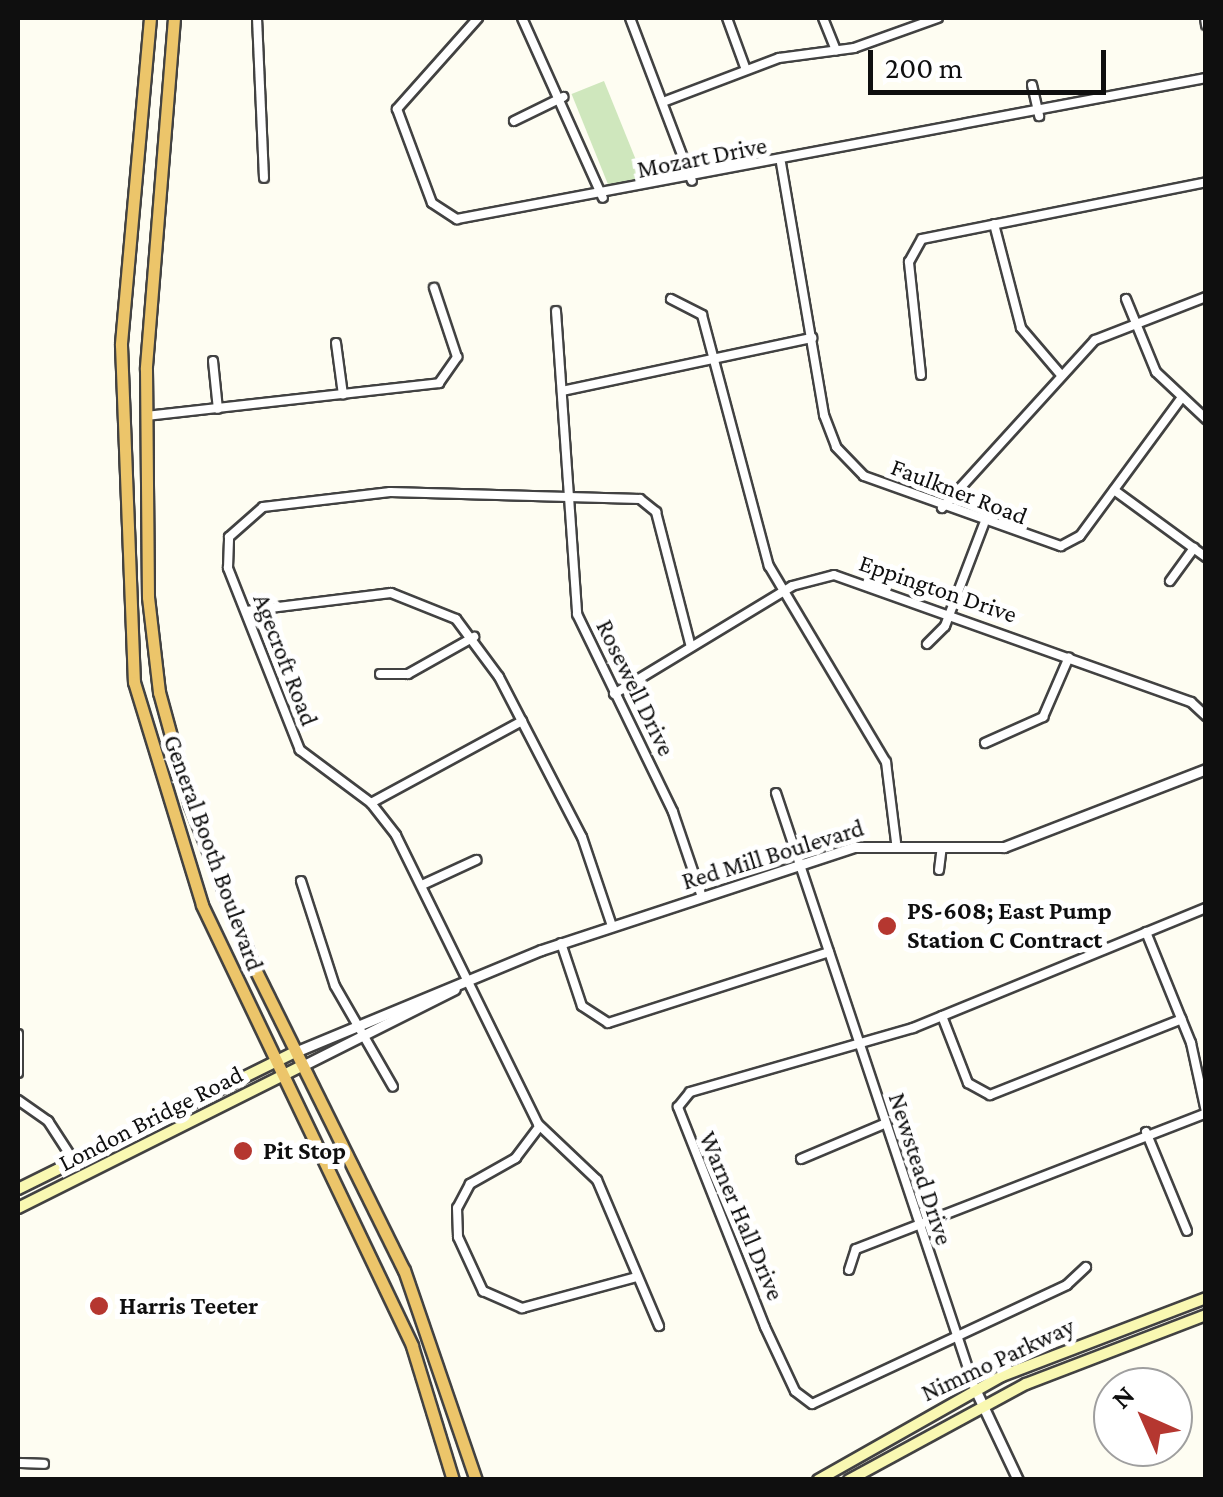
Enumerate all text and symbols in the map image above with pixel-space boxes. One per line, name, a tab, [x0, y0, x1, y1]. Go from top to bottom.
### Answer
scale bar	[873, 30, 1110, 92]
text: 200 m	[885, 51, 963, 84]
street label: Mozart Drive	[635, 131, 769, 185]
street label: Faulkner Road	[887, 452, 1031, 532]
street label: Eppington Drive	[855, 548, 1021, 630]
street label: Agecroft Road	[246, 590, 324, 730]
street label: Rosewell Drive	[589, 615, 681, 761]
street label: General Booth Boulevard	[156, 731, 270, 975]
street label: Red Mill Boulevard	[678, 813, 868, 897]
place label: PS-608; East Pump Station C Contract	[907, 897, 1112, 956]
marker: PS-608; East Pump Station C Contract	[876, 915, 898, 937]
street label: London Bridge Road	[54, 1060, 248, 1178]
street label: Newstead Drive	[881, 1089, 959, 1249]
street label: Warner Hall Drive	[692, 1127, 790, 1305]
place label: Pit Stop	[263, 1136, 346, 1166]
marker: Pit Stop	[232, 1140, 254, 1162]
place label: Harris Teeter	[119, 1291, 258, 1321]
marker: Harris Teeter	[88, 1295, 110, 1317]
street label: Nimmo Parkway	[917, 1311, 1079, 1409]
north arrow	[1093, 1367, 1193, 1467]
text: N	[1105, 1379, 1141, 1415]

